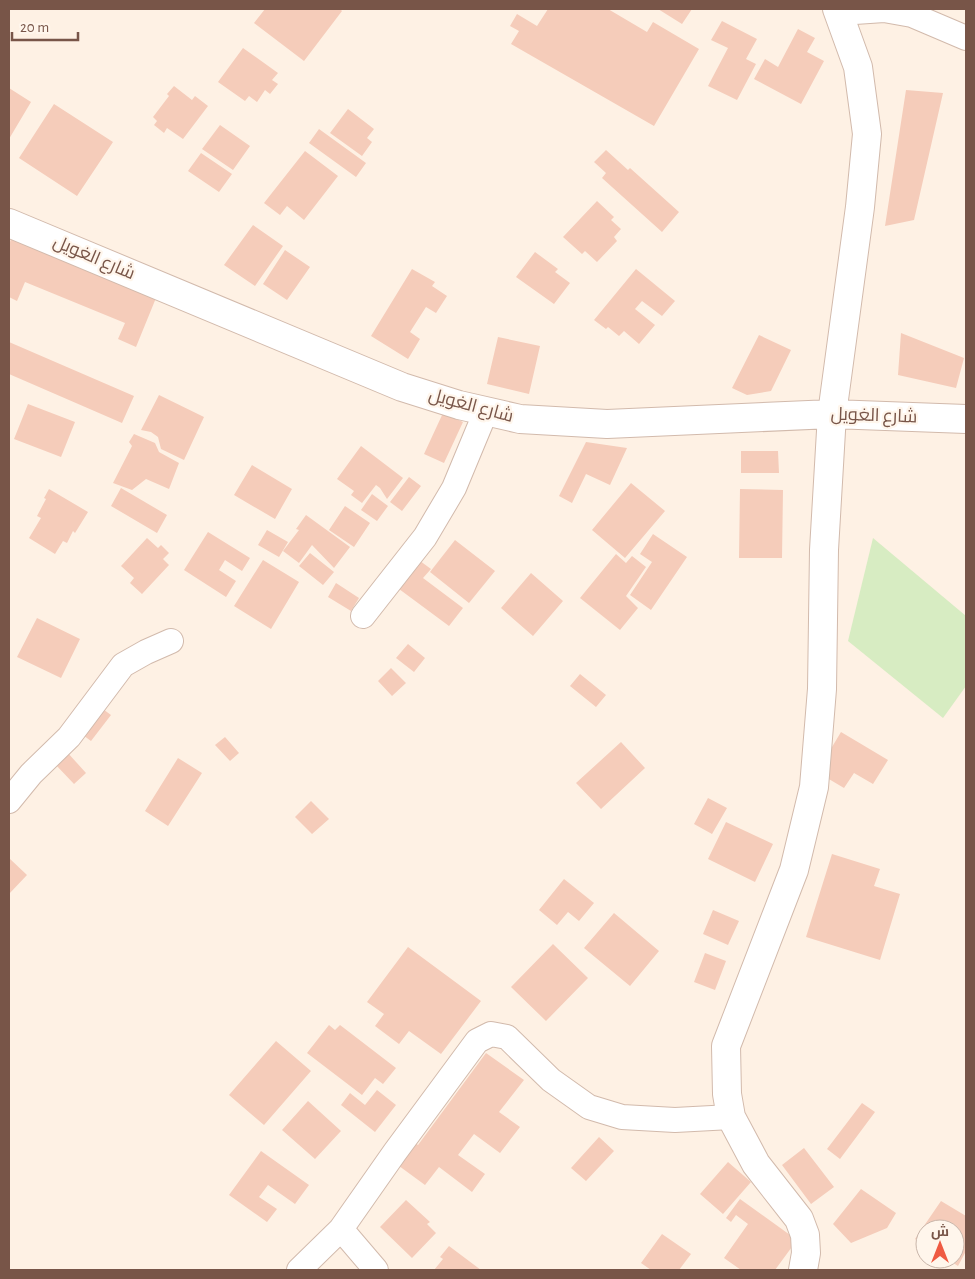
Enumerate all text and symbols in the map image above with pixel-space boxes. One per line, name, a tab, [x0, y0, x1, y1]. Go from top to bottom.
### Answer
scale bar	[12, 10, 79, 42]
text: 20 m	[20, 20, 49, 35]
street label: شارع الغويل	[50, 232, 138, 285]
street label: شارع الغويل	[426, 385, 516, 428]
street label: شارع الغويل	[830, 404, 918, 429]
north arrow	[915, 1219, 965, 1269]
text: ش	[931, 1223, 949, 1240]

